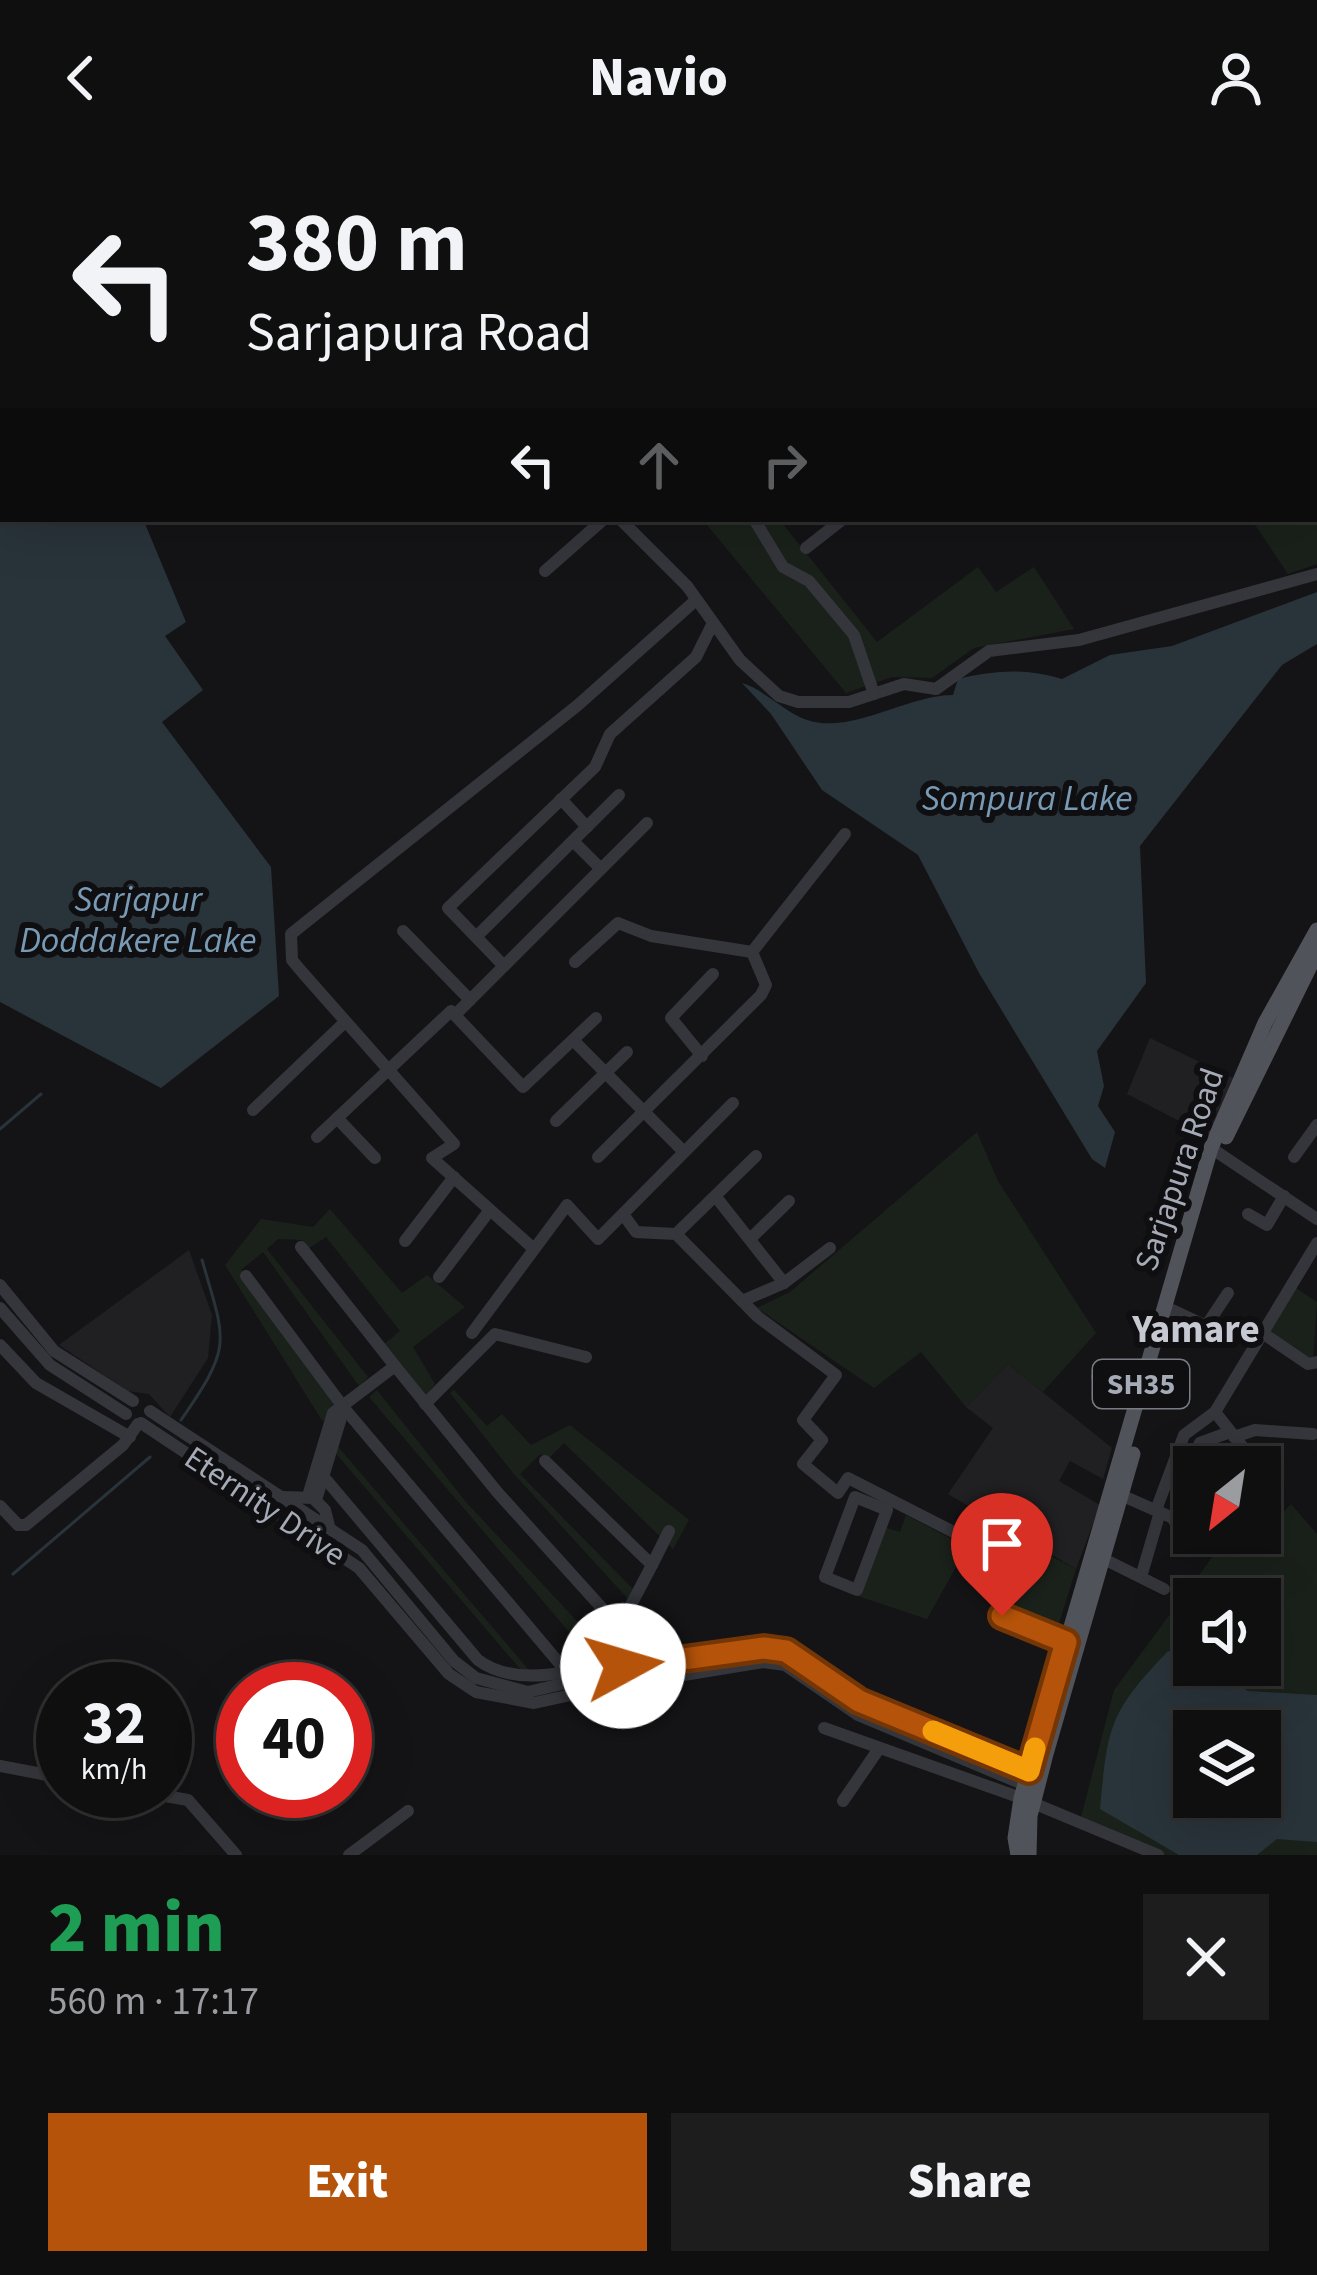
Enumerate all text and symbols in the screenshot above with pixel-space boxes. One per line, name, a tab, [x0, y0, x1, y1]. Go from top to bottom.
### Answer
text: Navio	[589, 40, 728, 117]
icon: back	[48, 45, 114, 111]
icon: person	[1203, 45, 1269, 111]
text: 380 m	[246, 184, 468, 304]
icon: left	[48, 204, 204, 360]
text: Sarjapura Road	[246, 295, 592, 372]
icon: left	[500, 432, 566, 498]
icon: ahead	[626, 432, 692, 498]
icon: right	[752, 432, 818, 498]
water label: Sompura Lake	[921, 773, 1133, 824]
water label: Sarjapur Doddakere Lake	[19, 874, 257, 966]
street label: Sarjapura Road	[1123, 1062, 1236, 1277]
district label: Yamare	[1131, 1302, 1260, 1358]
road number: SH35	[1093, 1360, 1189, 1408]
street label: Eternity Drive	[175, 1435, 355, 1578]
north arrow	[1173, 1446, 1281, 1554]
map controls	[1173, 1446, 1281, 1818]
pin	[951, 1493, 1053, 1616]
icon: arrive	[969, 1511, 1035, 1577]
button: sound	[1173, 1578, 1281, 1686]
position arrow	[560, 1603, 686, 1729]
speed limit sign: 40	[216, 1662, 372, 1818]
text: 32	[82, 1682, 146, 1767]
button: layers	[1173, 1710, 1281, 1818]
text: km/h	[81, 1748, 147, 1791]
text: 2 min	[48, 1877, 225, 1980]
button: close	[1143, 1894, 1269, 2020]
text: 560 m · 17:17	[48, 1974, 259, 2030]
button: Exit	[48, 2113, 647, 2251]
button: Share	[671, 2113, 1269, 2251]

